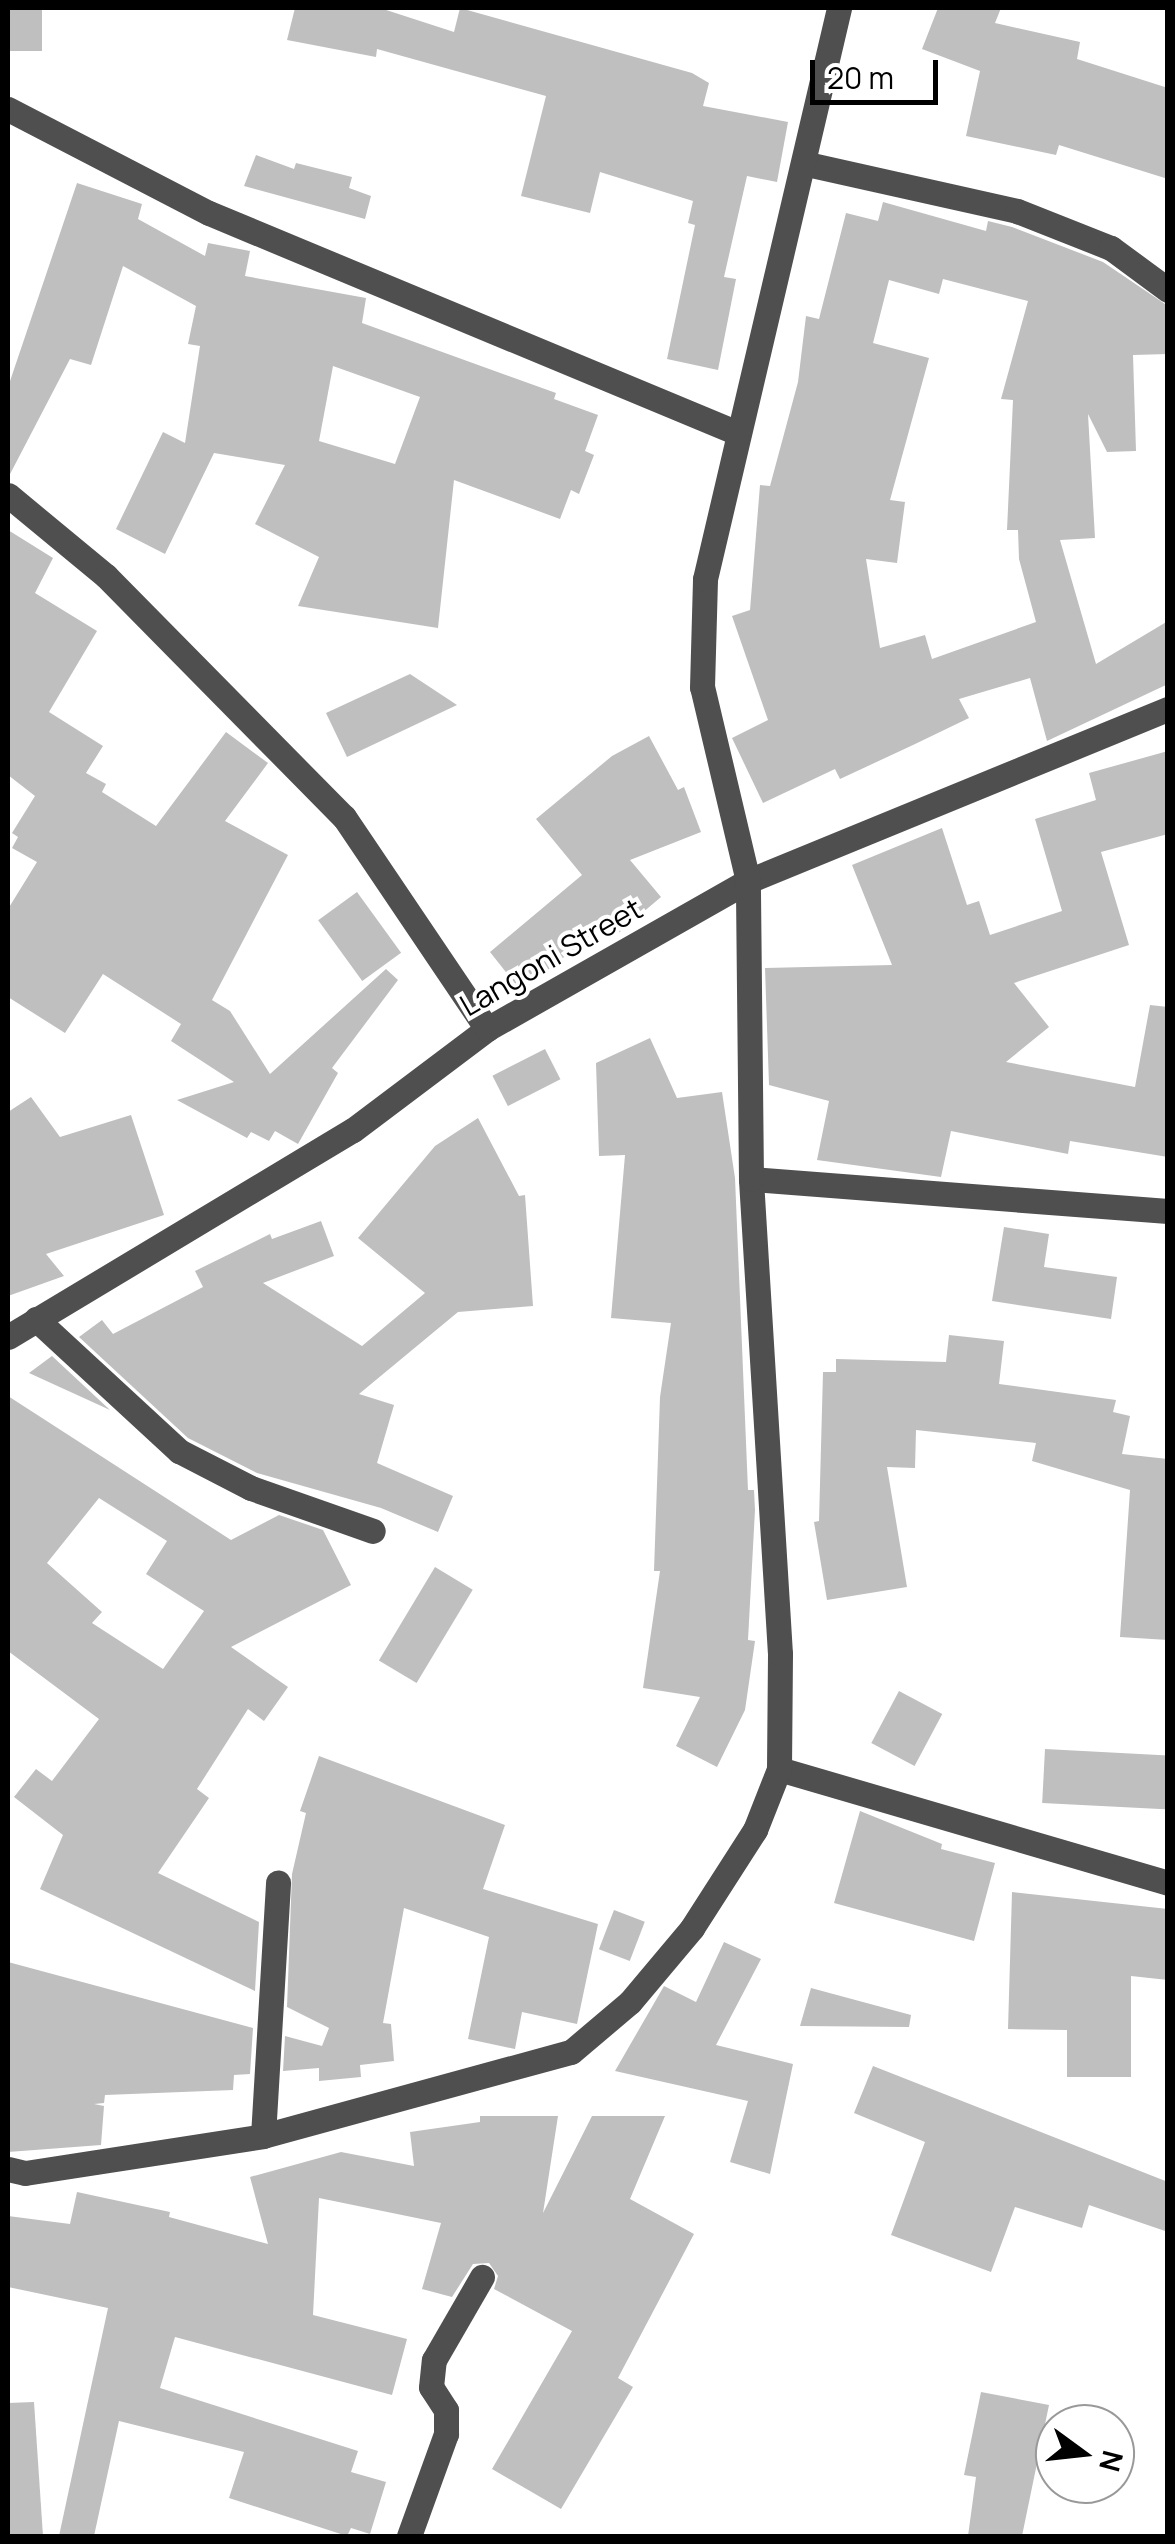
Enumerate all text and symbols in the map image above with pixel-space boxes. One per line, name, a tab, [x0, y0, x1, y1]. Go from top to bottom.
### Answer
scale bar	[815, 40, 942, 102]
text: 20 m	[827, 57, 894, 98]
street label: Langoni Street	[454, 890, 648, 1024]
north arrow	[1035, 2404, 1135, 2504]
text: N	[1091, 2447, 1133, 2476]

